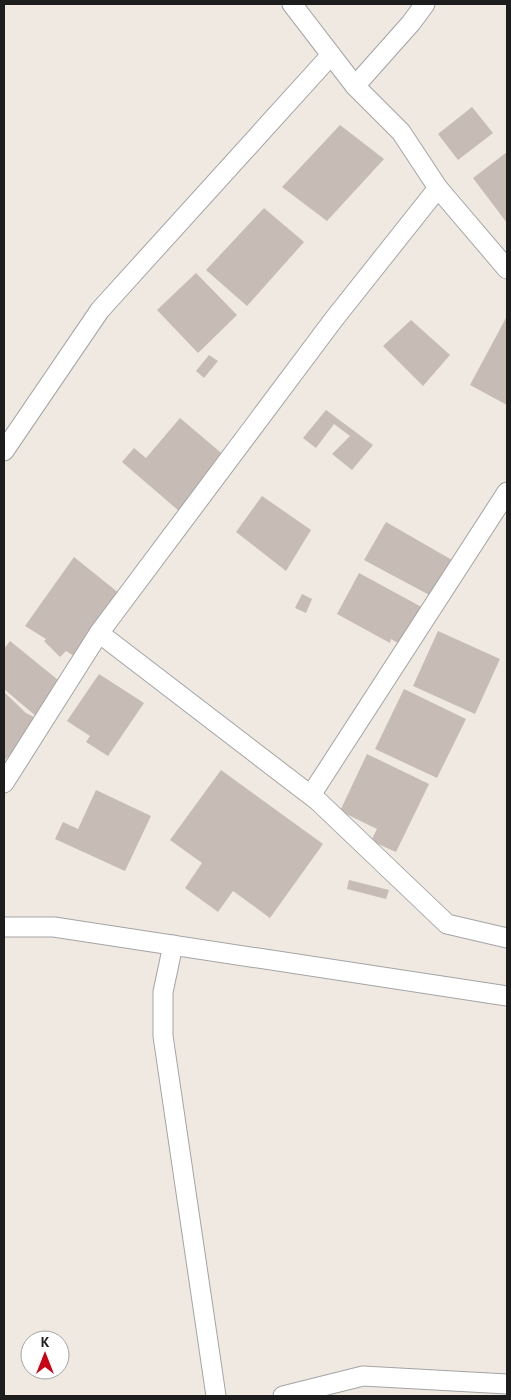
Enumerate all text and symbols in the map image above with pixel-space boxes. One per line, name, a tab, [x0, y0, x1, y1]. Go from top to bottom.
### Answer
north arrow	[20, 1330, 70, 1380]
text: K	[41, 1333, 50, 1351]

